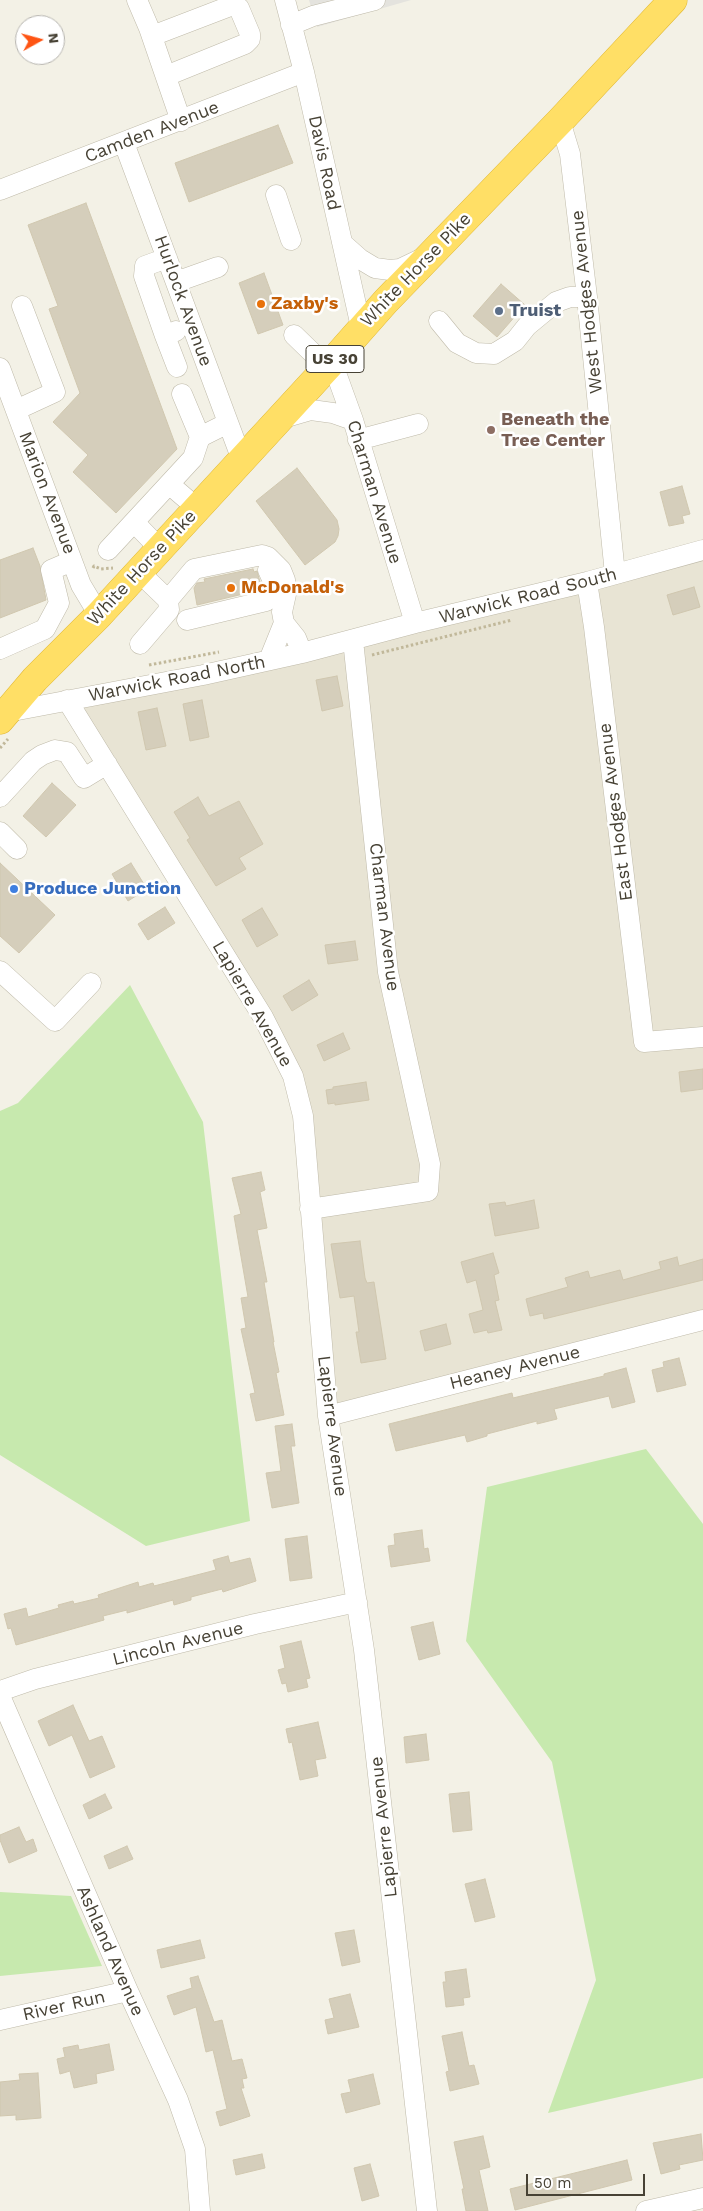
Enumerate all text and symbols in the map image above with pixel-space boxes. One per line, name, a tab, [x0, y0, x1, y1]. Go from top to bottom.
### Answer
north arrow	[15, 15, 65, 65]
text: N	[45, 32, 62, 44]
street label: Camden Avenue	[82, 96, 222, 168]
street label: Davis Road	[303, 114, 345, 212]
street label: White Horse Pike	[356, 208, 476, 332]
street label: West Hodges Avenue	[567, 209, 607, 395]
street label: Hurlock Avenue	[149, 233, 217, 369]
place label: Zaxby's	[271, 293, 338, 315]
marker: Zaxby's	[255, 298, 267, 310]
place label: Truist	[509, 300, 561, 322]
marker: Truist	[493, 305, 505, 317]
road number: US 30	[306, 346, 364, 372]
place label: Beneath the Tree Center	[501, 409, 609, 452]
street label: Charman Avenue	[342, 417, 406, 567]
marker: Beneath the Tree Center	[485, 424, 497, 436]
street label: Marion Avenue	[14, 429, 80, 557]
street label: White Horse Pike	[83, 506, 201, 630]
street label: Warwick Road South	[437, 563, 619, 629]
place label: McDonald's	[241, 577, 344, 599]
marker: McDonald's	[225, 582, 237, 594]
street label: Warwick Road North	[87, 651, 267, 707]
street label: East Hodges Avenue	[594, 722, 638, 902]
street label: Charman Avenue	[364, 842, 404, 992]
place label: Produce Junction	[24, 878, 181, 900]
marker: Produce Junction	[8, 883, 20, 895]
street label: Lapierre Avenue	[207, 937, 297, 1071]
street label: Heaney Avenue	[447, 1341, 583, 1395]
street label: Lapierre Avenue	[313, 1354, 351, 1498]
street label: Lincoln Avenue	[110, 1617, 246, 1671]
street label: Lapierre Avenue	[366, 1755, 402, 1899]
street label: Ashland Avenue	[72, 1883, 148, 2019]
street label: River Run	[21, 1986, 107, 2026]
scale bar	[528, 2164, 647, 2196]
text: 50 m	[534, 2174, 571, 2192]

